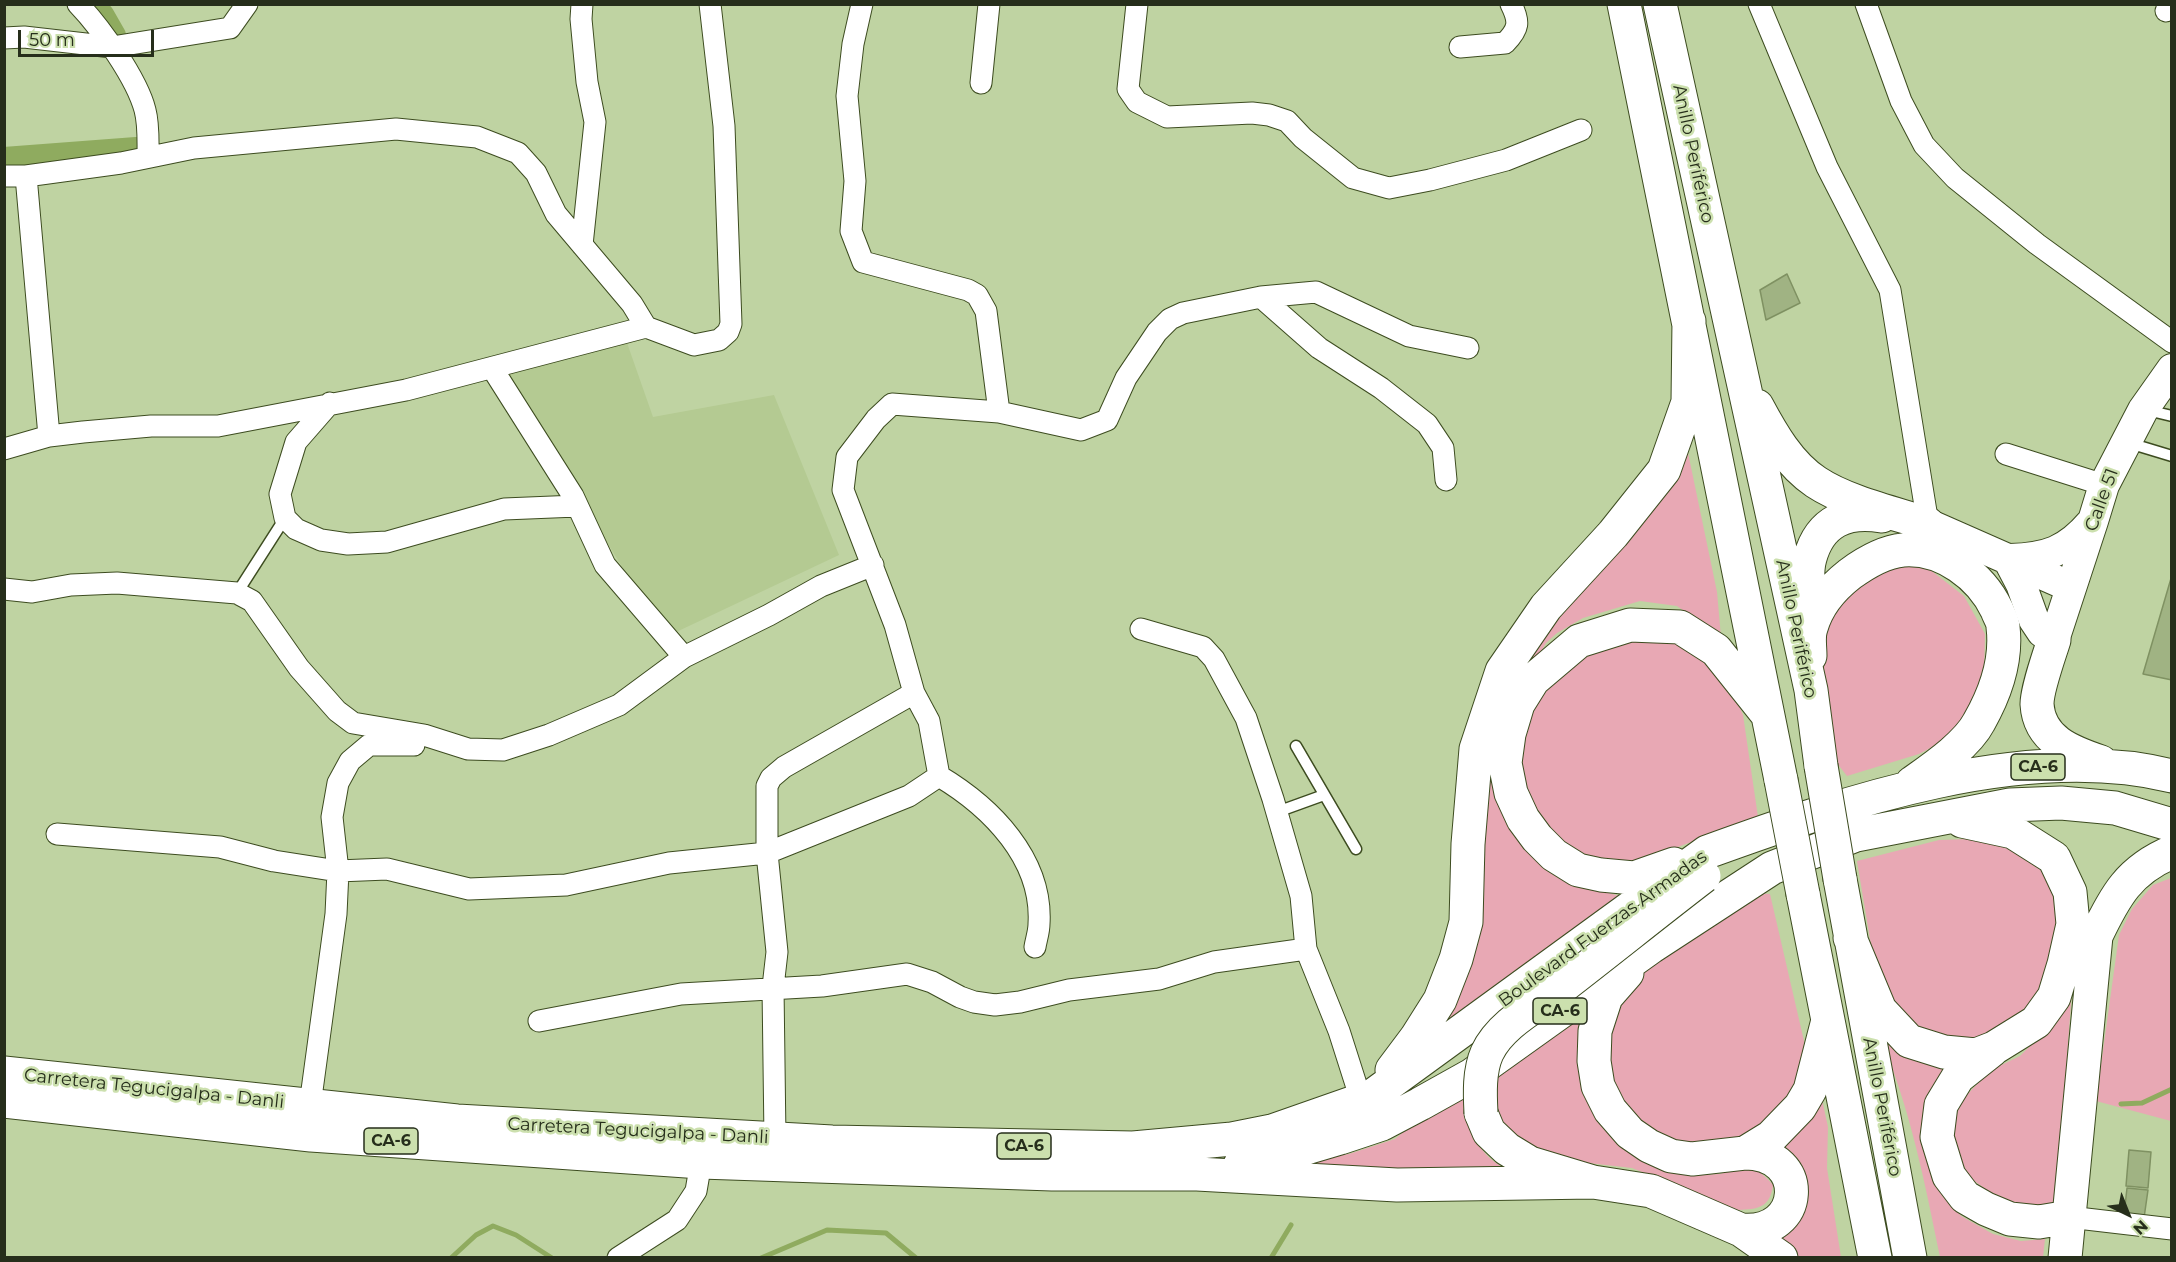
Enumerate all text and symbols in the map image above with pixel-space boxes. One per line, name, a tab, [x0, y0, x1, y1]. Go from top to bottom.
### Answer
scale bar	[21, 18, 158, 56]
text: 50 m	[29, 29, 75, 51]
street label: Anillo Periférico	[1668, 83, 1718, 225]
street label: Calle 51	[2081, 466, 2123, 534]
street label: Anillo Periférico	[1771, 558, 1821, 700]
road number: CA-6	[2011, 754, 2065, 780]
street label: Boulevard Fuerzas Armadas	[1495, 846, 1711, 1012]
road number: CA-6	[1533, 998, 1587, 1024]
street label: Anillo Periférico	[1858, 1036, 1906, 1178]
street label: Carretera Tegucigalpa - Danli	[23, 1065, 285, 1113]
street label: Carretera Tegucigalpa - Danli	[507, 1113, 769, 1149]
road number: CA-6	[364, 1128, 418, 1154]
road number: CA-6	[997, 1133, 1051, 1159]
north arrow	[2098, 1184, 2158, 1244]
text: N	[2129, 1216, 2152, 1239]

